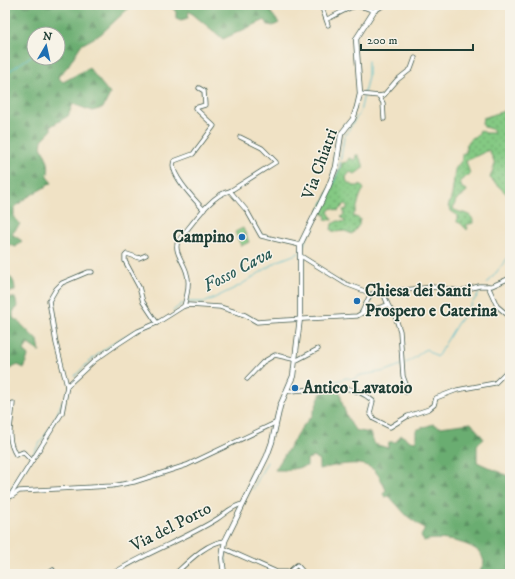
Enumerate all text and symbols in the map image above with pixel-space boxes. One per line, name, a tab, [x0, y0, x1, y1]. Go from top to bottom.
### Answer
north arrow	[26, 26, 66, 66]
scale bar	[361, 26, 473, 52]
text: N	[42, 29, 53, 45]
text: 200 m	[367, 33, 397, 48]
street label: Via Chiatri	[297, 126, 343, 203]
place label: Campino	[173, 226, 234, 248]
marker: Campino	[237, 232, 247, 242]
water label: Fosso Cava	[200, 243, 277, 297]
place label: Chiesa dei Santi Prospero e Caterina	[365, 280, 498, 322]
marker: Chiesa dei Santi Prospero e Caterina	[352, 296, 362, 306]
place label: Antico Lavatoio	[302, 377, 412, 399]
marker: Antico Lavatoio	[290, 383, 300, 393]
street label: Via del Porto	[126, 497, 215, 557]

